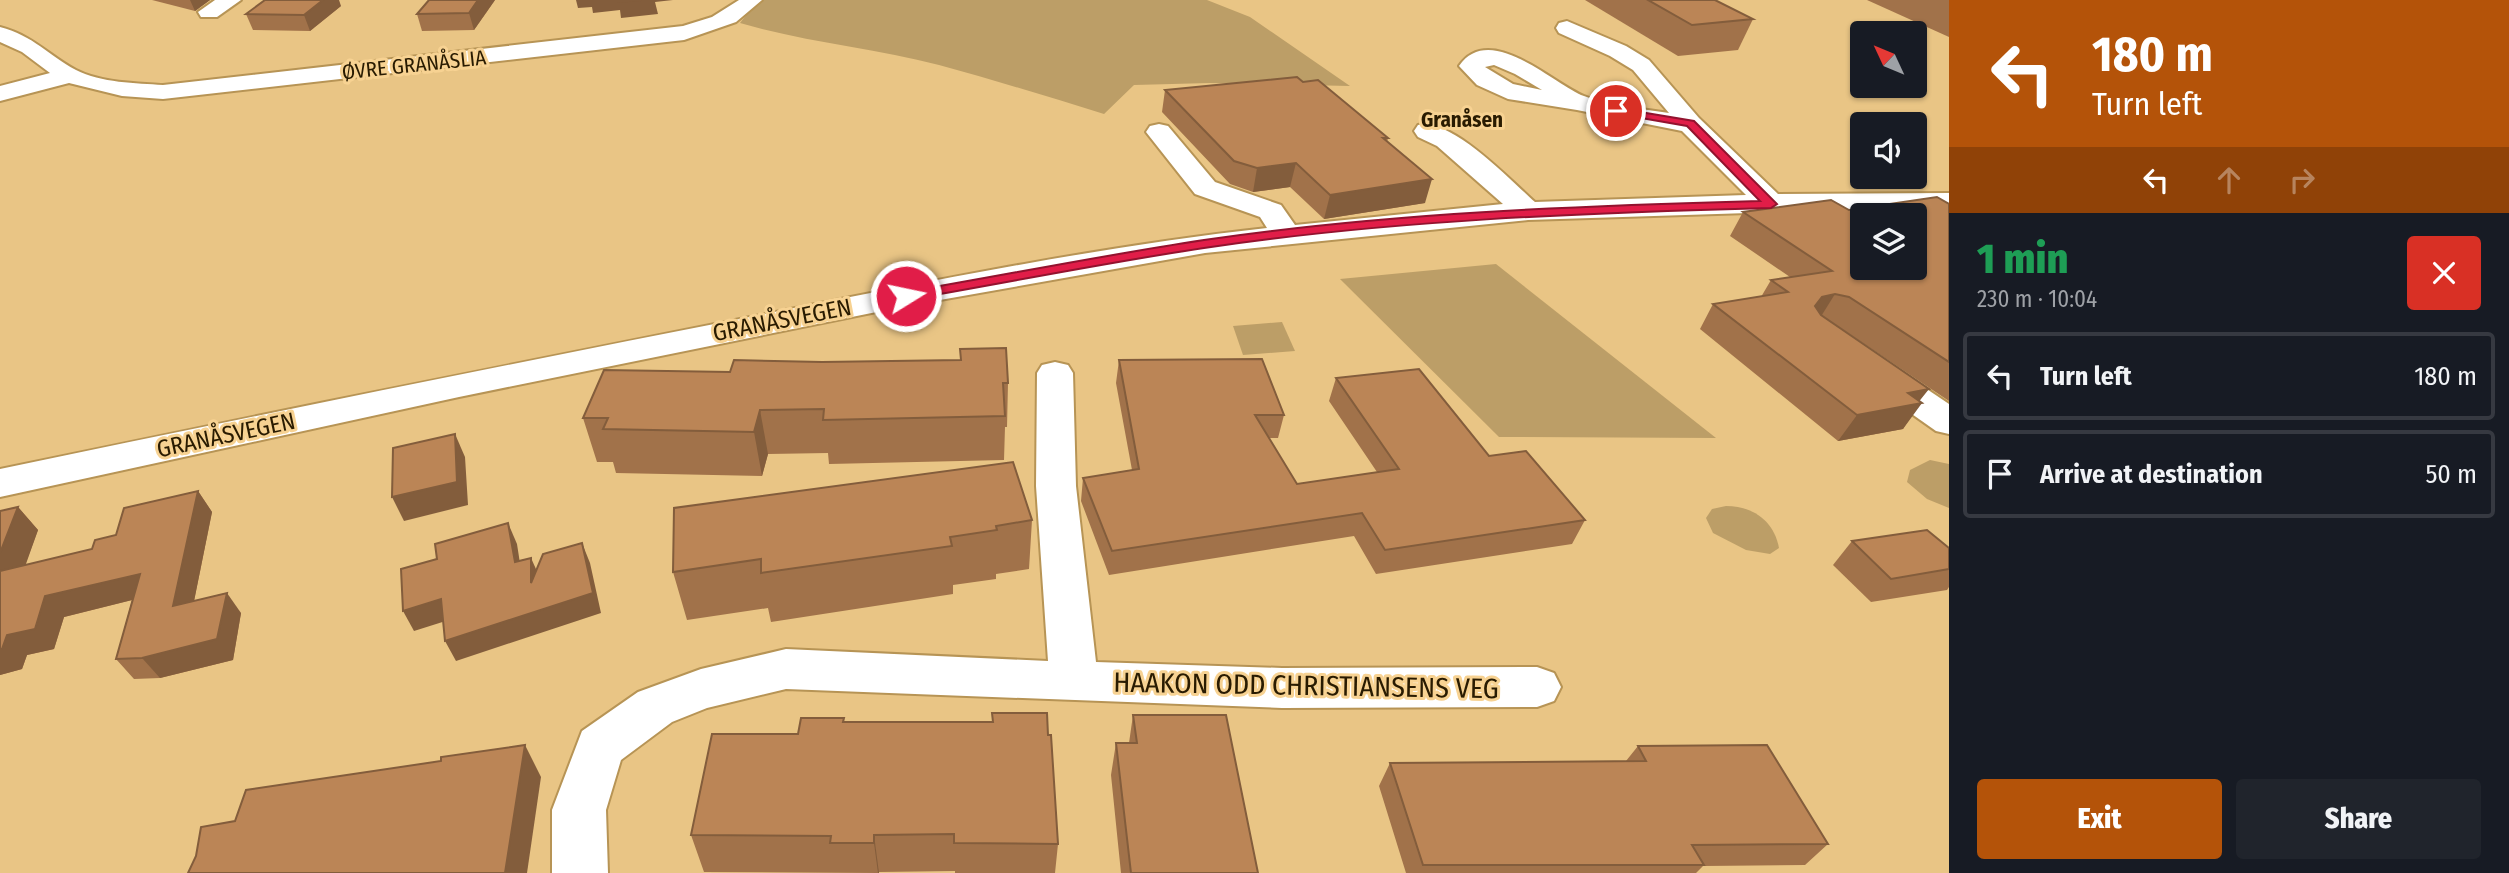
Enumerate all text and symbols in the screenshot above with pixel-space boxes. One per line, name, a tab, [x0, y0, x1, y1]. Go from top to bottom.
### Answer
north arrow	[1850, 21, 1927, 98]
map controls	[1850, 21, 1927, 280]
text: 180 m	[2092, 25, 2213, 84]
icon: left	[1977, 28, 2068, 119]
street label: ØVRE GRANÅSLIA	[341, 45, 487, 85]
pin	[1586, 81, 1646, 141]
text: Turn left	[2092, 85, 2202, 123]
icon: arrive	[1597, 92, 1635, 130]
district label: Granåsen	[1421, 107, 1503, 133]
button: sound	[1850, 112, 1927, 189]
icon: left	[2137, 161, 2175, 199]
icon: ahead	[2210, 161, 2248, 199]
icon: right	[2283, 161, 2321, 199]
button: layers	[1850, 203, 1927, 280]
text: 1 min	[1977, 234, 2068, 284]
button: close	[2407, 236, 2481, 310]
position arrow	[869, 259, 943, 333]
text: 230 m · 10:04	[1977, 285, 2097, 313]
street label: GRANÅSVEGEN	[710, 292, 854, 347]
icon: left	[1981, 357, 2019, 395]
text: Turn left	[2040, 361, 2132, 392]
text: 180 m	[2414, 361, 2477, 392]
street label: GRANÅSVEGEN	[154, 406, 298, 463]
icon: arrive	[1981, 455, 2019, 493]
text: Arrive at destination	[2040, 459, 2263, 490]
text: 50 m	[2425, 459, 2477, 490]
street label: HAAKON ODD CHRISTIANSENS VEG	[1113, 666, 1499, 705]
button: Exit	[1977, 779, 2222, 859]
button: Share	[2236, 779, 2481, 859]

